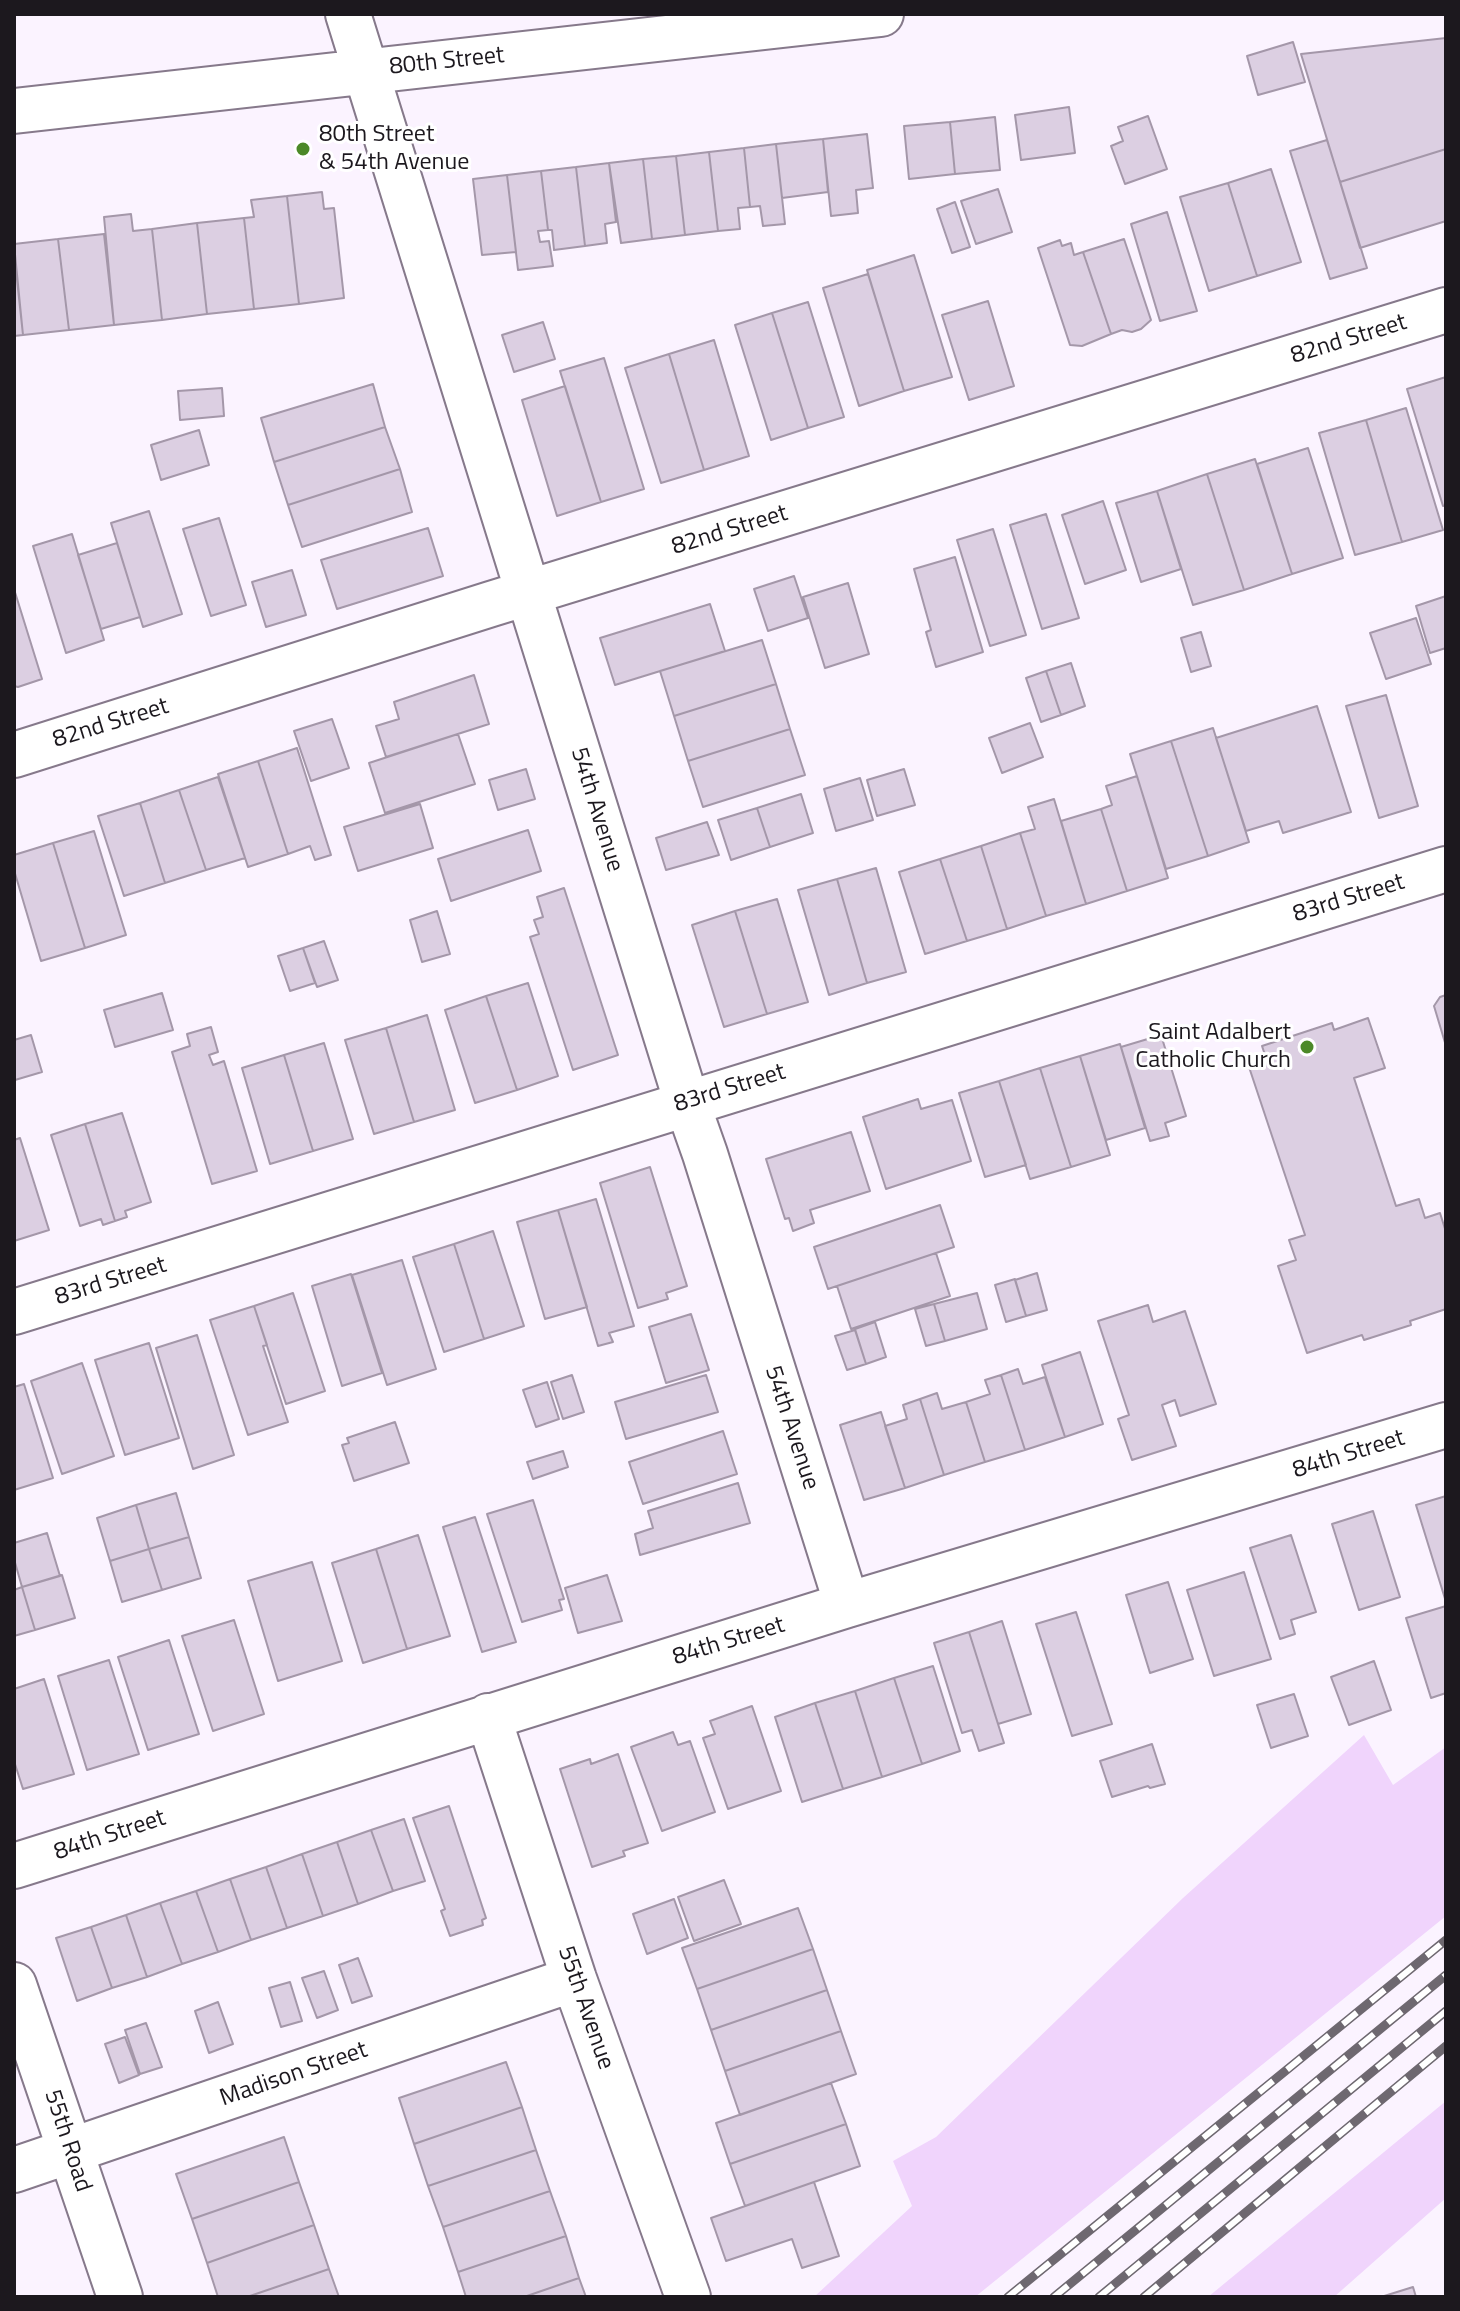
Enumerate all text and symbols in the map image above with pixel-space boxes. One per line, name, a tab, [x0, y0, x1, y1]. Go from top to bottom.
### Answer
street label: 80th Street	[388, 42, 506, 82]
place label: 80th Street & 54th Avenue	[319, 121, 469, 177]
marker: 80th Street & 54th Avenue	[294, 140, 312, 158]
street label: 82nd Street	[1288, 309, 1410, 371]
street label: 82nd Street	[669, 500, 791, 562]
street label: 82nd Street	[50, 693, 172, 755]
street label: 54th Avenue	[563, 744, 629, 876]
street label: 83rd Street	[1290, 868, 1408, 930]
place label: Saint Adalbert Catholic Church	[1135, 1019, 1291, 1075]
marker: Saint Adalbert Catholic Church	[1298, 1038, 1316, 1056]
street label: 83rd Street	[671, 1058, 789, 1120]
street label: 83rd Street	[52, 1251, 170, 1313]
street label: 54th Avenue	[757, 1362, 825, 1494]
street label: 84th Street	[1290, 1424, 1408, 1486]
street label: 84th Street	[670, 1611, 788, 1673]
street label: 84th Street	[51, 1804, 169, 1868]
street label: 55th Avenue	[550, 1943, 620, 2073]
street label: Madison Street	[217, 2036, 371, 2114]
street label: 55th Road	[37, 2086, 97, 2196]

